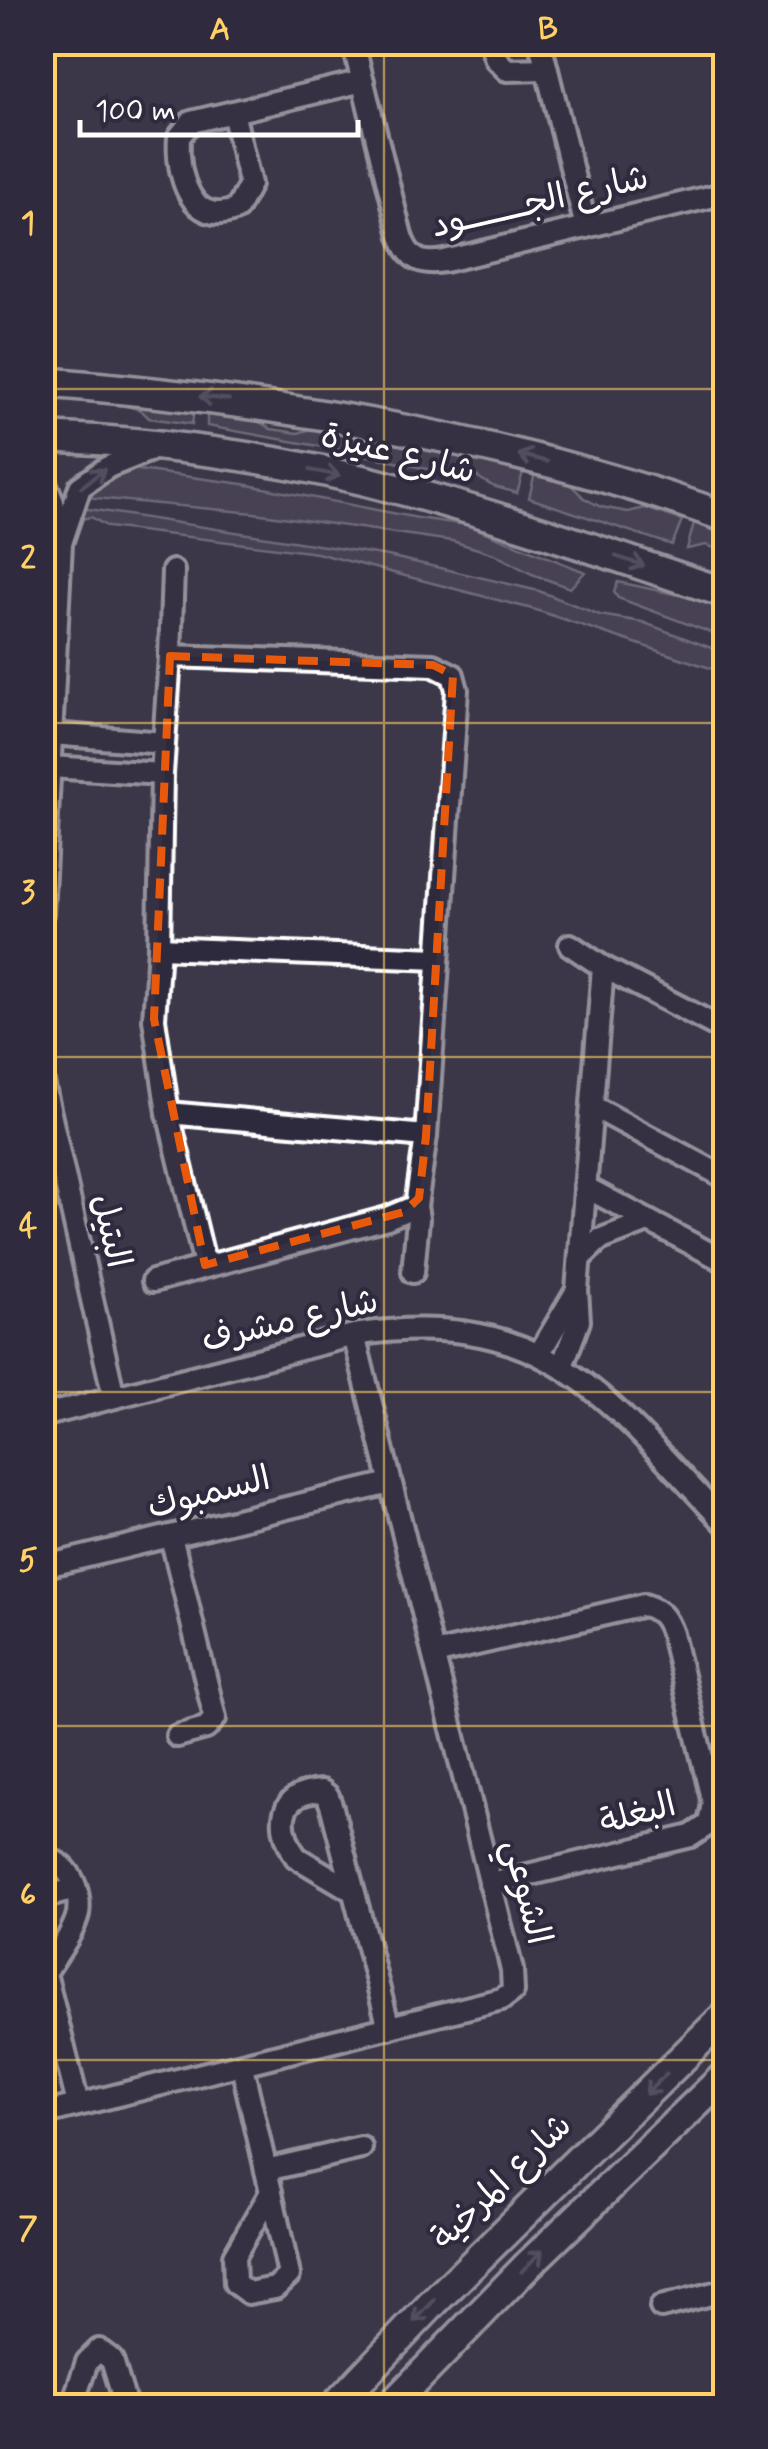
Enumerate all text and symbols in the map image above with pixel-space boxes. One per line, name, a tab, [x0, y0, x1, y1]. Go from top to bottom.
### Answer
text: A	[210, 9, 230, 51]
text: B	[538, 9, 558, 51]
scale bar	[80, 75, 358, 137]
text: 100 m	[95, 92, 176, 131]
street label: شارع الجــــــــود	[427, 155, 653, 249]
text: 1	[21, 203, 35, 245]
one-way arrow	[198, 388, 230, 407]
street label: شارع عنيزة	[316, 413, 480, 495]
one-way arrow	[518, 448, 550, 466]
one-way arrow	[308, 465, 340, 484]
one-way arrow	[79, 468, 106, 489]
text: 2	[20, 538, 36, 580]
one-way arrow	[613, 554, 645, 572]
text: 3	[21, 872, 36, 914]
street label: البتيل	[79, 1190, 141, 1272]
text: 4	[19, 1206, 38, 1248]
street label: شارع مشرف	[197, 1278, 383, 1364]
street label: السمبوك	[143, 1456, 275, 1530]
text: 5	[18, 1540, 38, 1582]
street label: البغلة	[595, 1782, 681, 1846]
street label: الشوعي	[485, 1835, 561, 1951]
text: 6	[20, 1874, 36, 1916]
one-way arrow	[645, 2071, 669, 2095]
street label: شارع المرخية	[422, 2103, 582, 2261]
text: 7	[18, 2208, 38, 2250]
one-way arrow	[520, 2250, 544, 2274]
one-way arrow	[413, 2299, 437, 2323]

